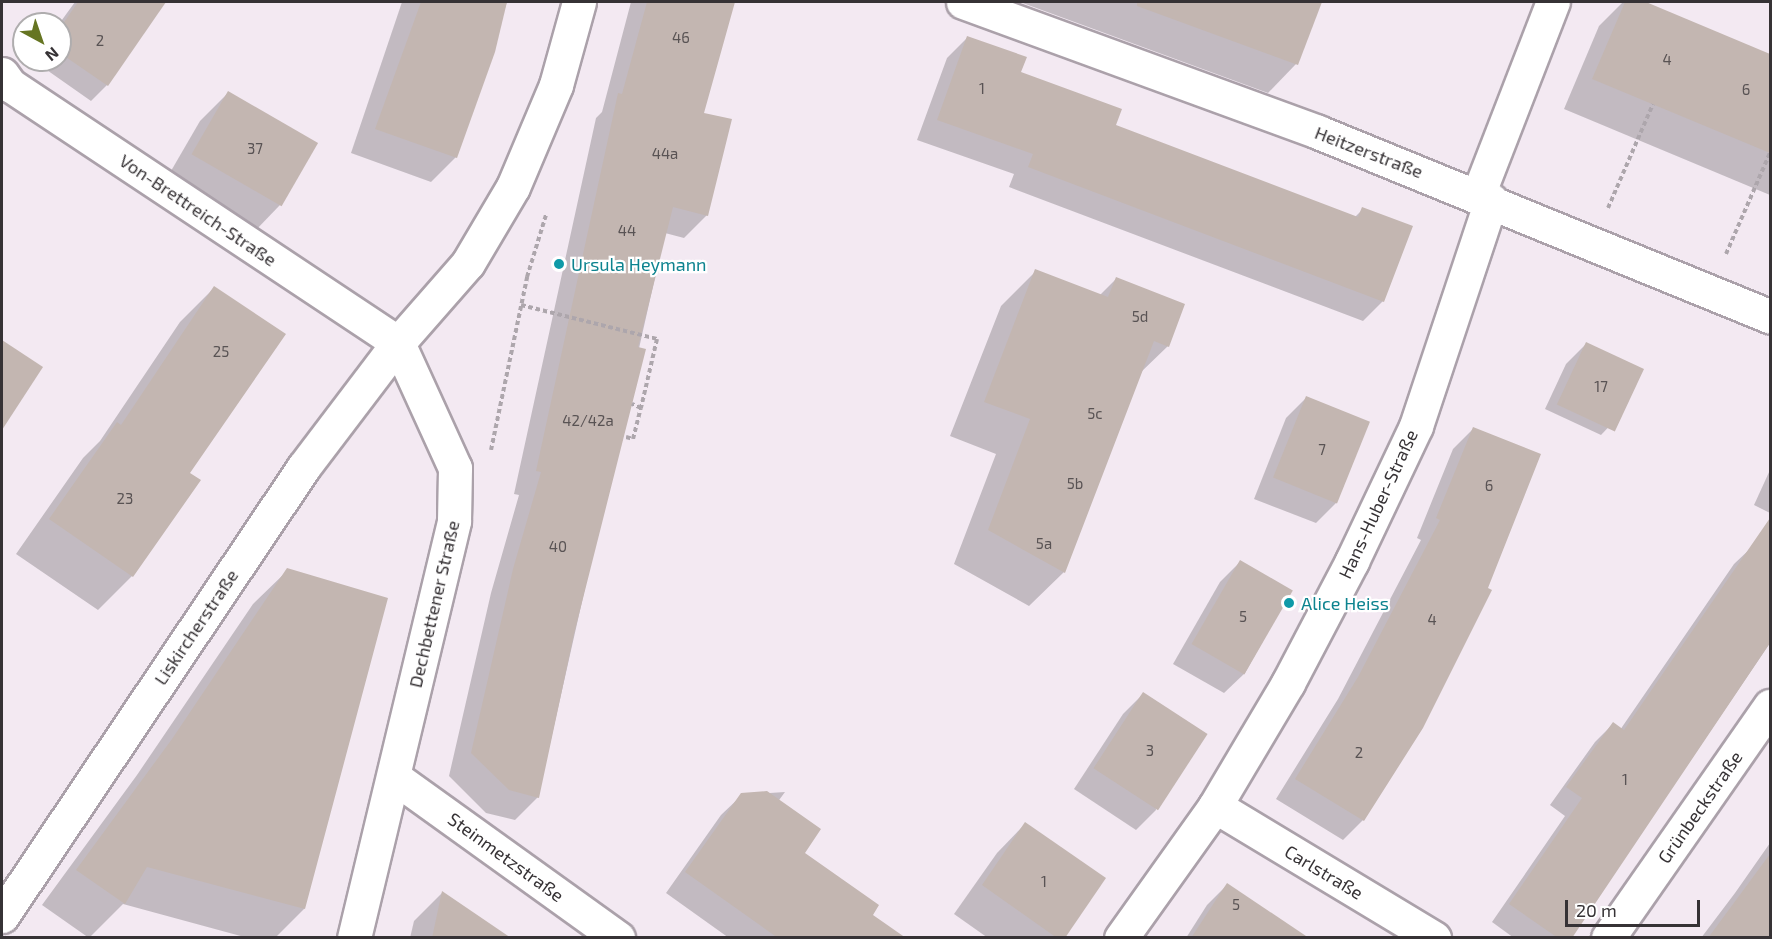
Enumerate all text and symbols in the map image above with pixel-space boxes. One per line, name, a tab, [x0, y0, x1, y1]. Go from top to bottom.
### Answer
north arrow	[12, 12, 72, 72]
house number: 46	[672, 29, 690, 47]
house number: 2	[96, 32, 104, 50]
text: N	[42, 44, 63, 66]
house number: 4	[1662, 51, 1672, 69]
house number: 1	[979, 80, 985, 98]
house number: 6	[1742, 81, 1750, 99]
street label: Heitzerstraße	[1312, 121, 1426, 183]
house number: 37	[247, 140, 263, 158]
house number: 44a	[652, 145, 678, 163]
street label: Von-Brettreich-Straße	[115, 149, 281, 271]
house number: 44	[618, 222, 636, 240]
place label: Ursula Heymann	[571, 253, 707, 275]
marker: Ursula Heymann	[552, 257, 566, 271]
house number: 5d	[1132, 308, 1148, 326]
house number: 25	[213, 343, 229, 361]
house number: 17	[1594, 378, 1608, 396]
house number: 5c	[1087, 405, 1103, 423]
house number: 42/42a	[562, 412, 614, 430]
street label: Hans-Huber-Straße	[1334, 426, 1422, 582]
house number: 7	[1318, 441, 1326, 459]
house number: 5b	[1067, 475, 1083, 493]
house number: 6	[1485, 477, 1493, 495]
house number: 23	[117, 490, 133, 508]
street label: Dechbettener Straße	[404, 518, 464, 690]
house number: 5a	[1036, 535, 1052, 553]
house number: 40	[549, 538, 567, 556]
street label: Liskircherstraße	[149, 565, 243, 689]
place label: Alice Heiss	[1301, 592, 1389, 614]
marker: Alice Heiss	[1282, 596, 1296, 610]
house number: 5	[1239, 608, 1247, 626]
house number: 4	[1427, 611, 1437, 629]
house number: 3	[1146, 742, 1154, 760]
house number: 2	[1355, 744, 1363, 762]
street label: Grünbeckstraße	[1653, 747, 1747, 867]
house number: 1	[1622, 771, 1628, 789]
street label: Steinmetzstraße	[444, 808, 568, 906]
street label: Carlstraße	[1281, 840, 1367, 904]
house number: 1	[1041, 873, 1047, 891]
scale bar	[1568, 888, 1703, 926]
house number: 5	[1232, 896, 1240, 914]
text: 20 m	[1576, 899, 1617, 921]

